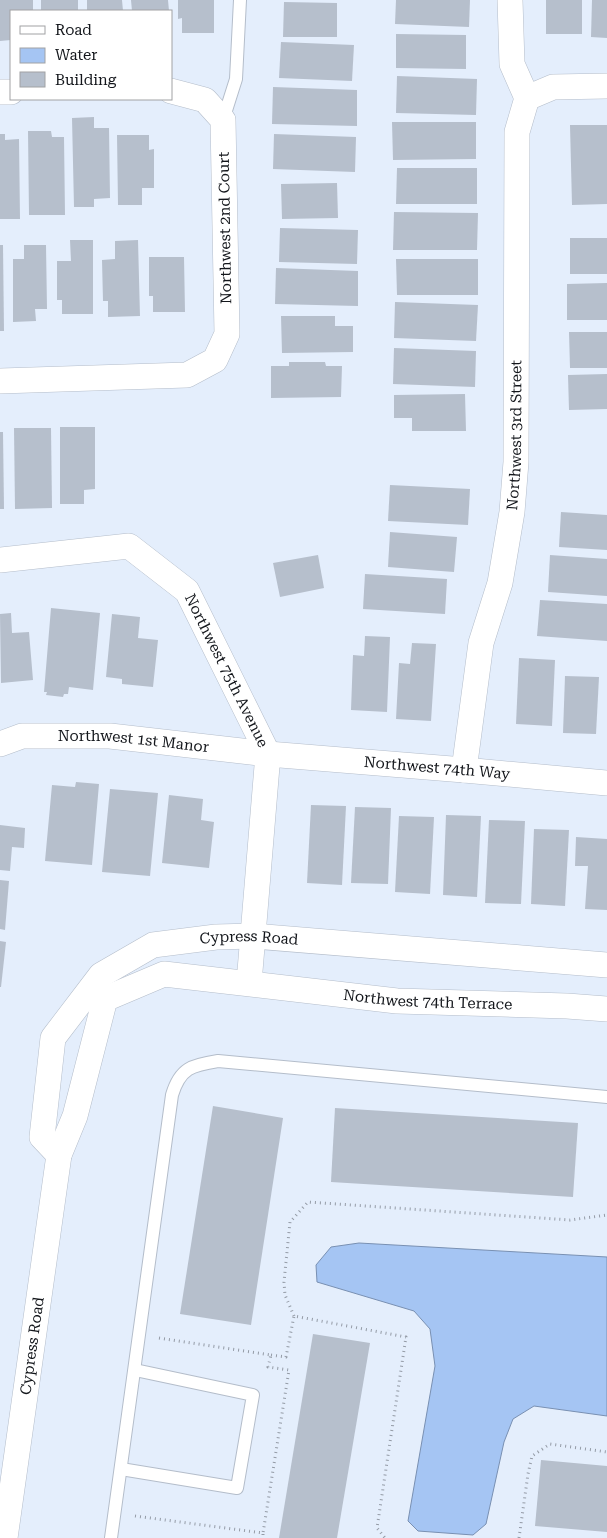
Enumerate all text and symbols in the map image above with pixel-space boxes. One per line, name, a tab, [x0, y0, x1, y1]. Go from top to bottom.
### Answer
legend	[10, 10, 172, 100]
text: Road	[55, 21, 92, 39]
text: Water	[55, 46, 97, 64]
text: Building	[55, 71, 117, 89]
street label: Northwest 2nd Court	[215, 151, 235, 304]
street label: Northwest 3rd Street	[503, 360, 525, 511]
street label: Northwest 75th Avenue	[181, 591, 272, 750]
street label: Northwest 1st Manor	[58, 727, 210, 756]
street label: Northwest 74th Way	[363, 753, 511, 783]
street label: Cypress Road	[198, 927, 299, 949]
street label: Northwest 74th Terrace	[342, 986, 513, 1013]
street label: Cypress Road	[16, 1295, 48, 1396]

